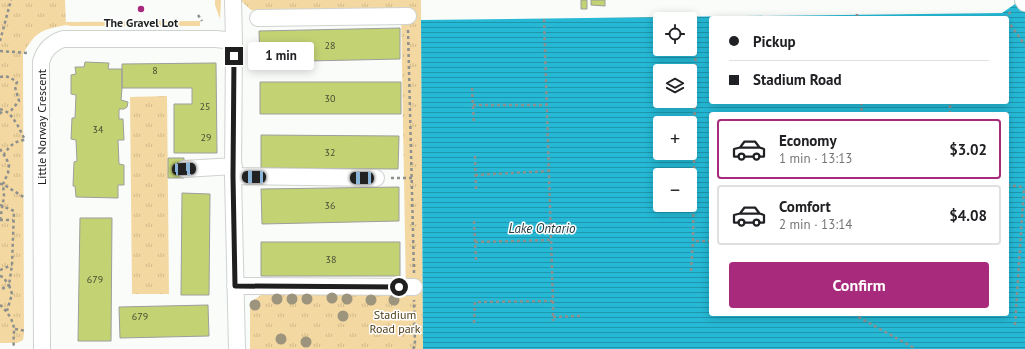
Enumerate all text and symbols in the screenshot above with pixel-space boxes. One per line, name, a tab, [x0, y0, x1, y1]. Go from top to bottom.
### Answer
marker: The Gravel Lot	[136, 4, 146, 14]
map controls	[653, 12, 697, 212]
button: locate	[653, 12, 697, 56]
place label: The Gravel Lot	[104, 15, 179, 30]
text: Pickup	[753, 32, 796, 51]
house number: 28	[325, 39, 335, 52]
callout: 1 min	[248, 42, 314, 70]
route end	[225, 47, 243, 65]
text: 1 min	[265, 47, 297, 64]
house number: 8	[152, 64, 158, 77]
button: layers	[653, 64, 697, 108]
street label: Little Norway Crescent	[34, 69, 49, 185]
text: Stadium Road	[753, 70, 842, 89]
house number: 30	[325, 92, 336, 105]
house number: 25	[200, 100, 210, 113]
button: +	[653, 116, 697, 160]
house number: 34	[93, 123, 104, 136]
house number: 29	[201, 131, 211, 144]
icon: car	[731, 131, 767, 167]
text: Economy	[779, 131, 837, 150]
text: $3.02	[949, 140, 987, 159]
house number: 32	[325, 146, 335, 159]
text: 1 min · 13:13	[779, 150, 852, 167]
car	[172, 162, 196, 176]
button: −	[653, 168, 697, 212]
car	[242, 171, 266, 183]
car	[350, 172, 374, 184]
icon: car	[731, 197, 767, 233]
text: Comfort	[779, 197, 831, 216]
house number: 36	[325, 199, 335, 212]
text: $4.08	[949, 206, 987, 225]
text: 2 min · 13:14	[779, 216, 852, 233]
water label: Lake Ontario	[508, 220, 576, 237]
house number: 38	[326, 253, 336, 266]
button: Confirm	[729, 262, 989, 308]
house number: 679	[87, 273, 103, 286]
route start	[390, 278, 408, 296]
park label: Stadium Road park	[370, 307, 421, 336]
house number: 679	[132, 310, 148, 323]

